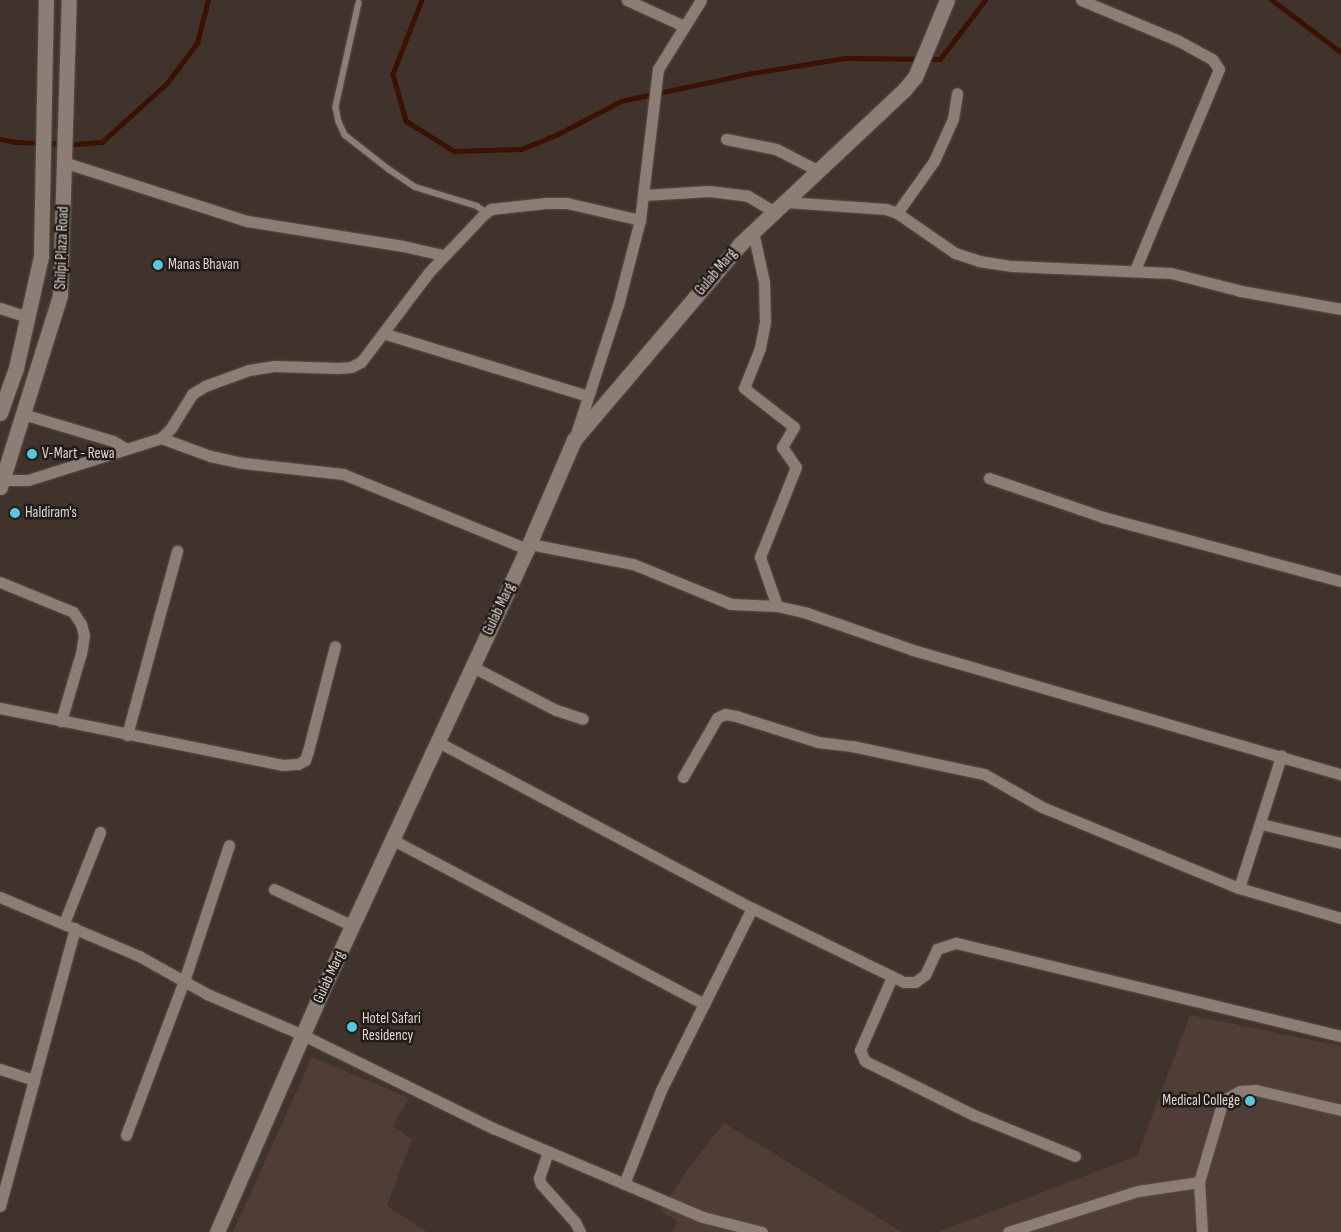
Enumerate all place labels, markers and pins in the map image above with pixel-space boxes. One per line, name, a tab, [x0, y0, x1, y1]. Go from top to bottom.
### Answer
place label: Manas Bhavan	[168, 256, 239, 274]
marker: Manas Bhavan	[152, 259, 164, 271]
place label: V-Mart - Rewa	[42, 445, 115, 463]
marker: V-Mart - Rewa	[26, 448, 38, 460]
place label: Haldiram's	[25, 504, 77, 522]
marker: Haldiram's	[9, 507, 21, 519]
place label: Hotel Safari Residency	[362, 1009, 421, 1044]
marker: Hotel Safari Residency	[346, 1021, 358, 1033]
place label: Medical College	[1162, 1092, 1240, 1110]
marker: Medical College	[1244, 1095, 1256, 1107]

